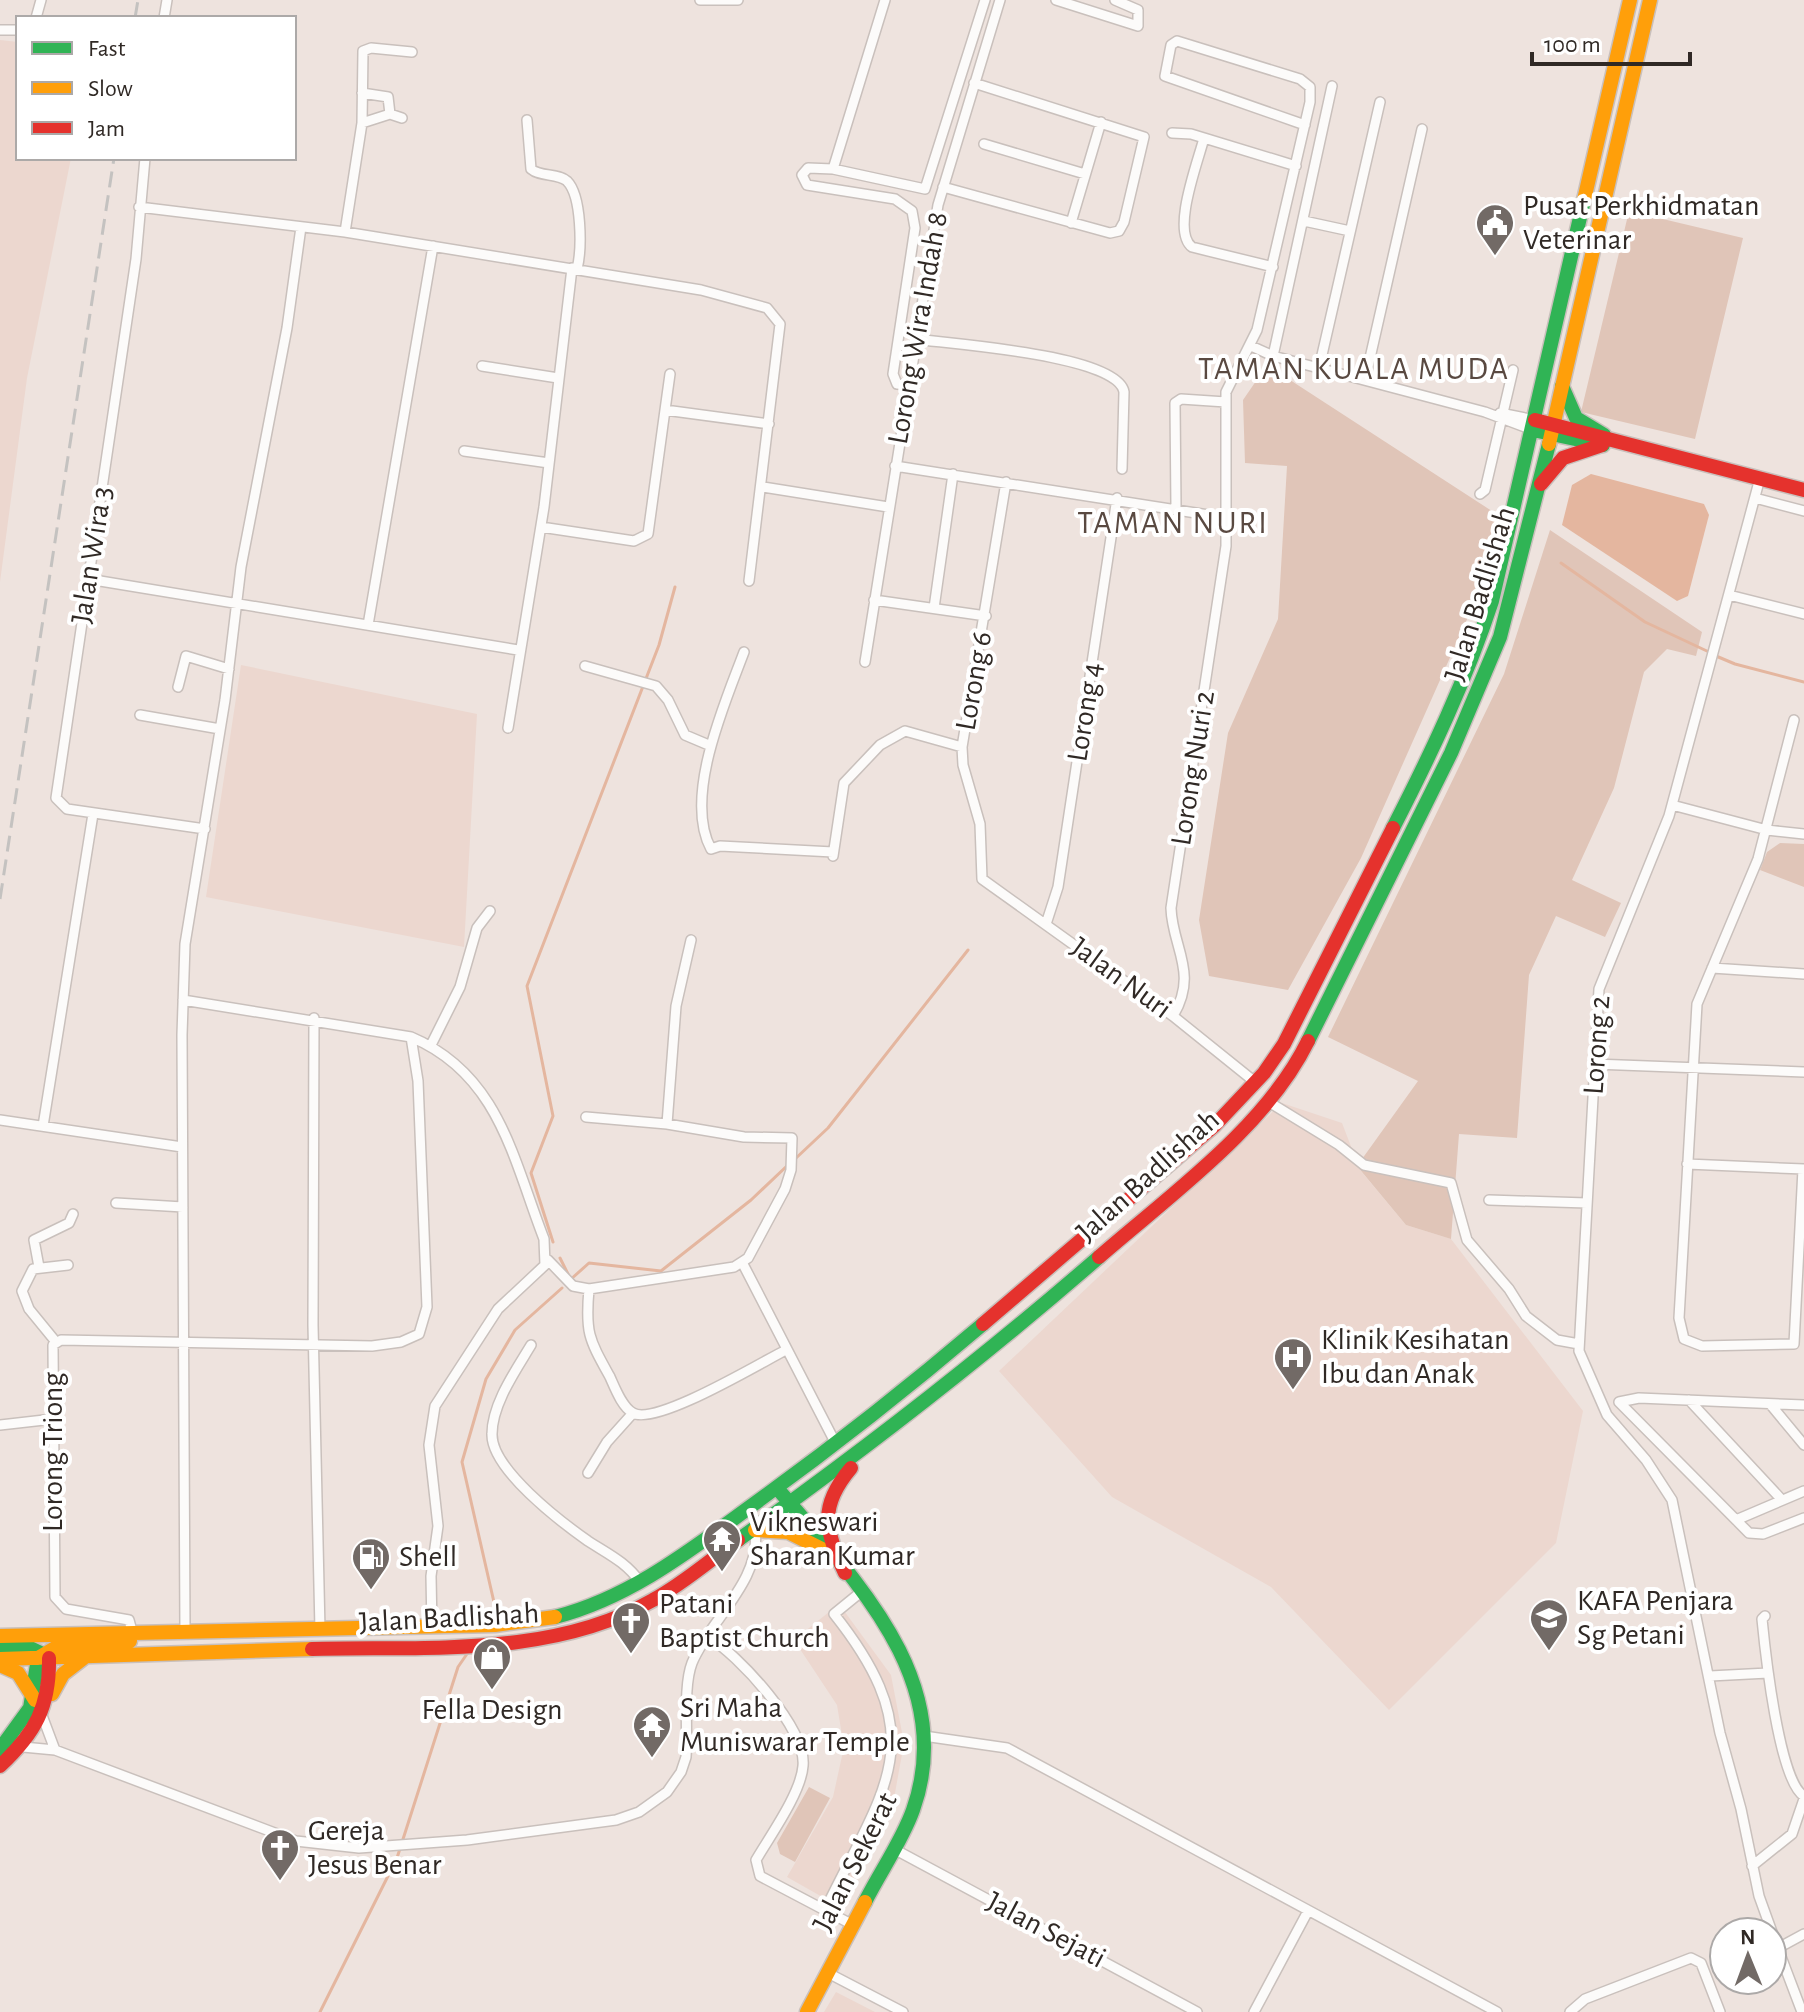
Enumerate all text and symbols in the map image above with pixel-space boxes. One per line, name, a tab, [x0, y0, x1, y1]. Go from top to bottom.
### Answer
legend	[16, 16, 296, 160]
scale bar	[1532, 16, 1690, 66]
text: 100 m	[1544, 33, 1601, 57]
text: Fast	[88, 37, 126, 61]
text: Slow	[88, 77, 133, 101]
text: Jam	[88, 117, 125, 141]
place label: Pusat Perkhidmatan Veterinar	[1523, 191, 1759, 255]
public building icon: Pusat Perkhidmatan Veterinar	[1474, 202, 1516, 257]
street label: Lorong Wira Indah 8	[883, 210, 953, 446]
district label: TAMAN KUALA MUDA	[1198, 353, 1510, 385]
street label: Jalan Wira 3	[66, 484, 118, 626]
street label: Jalan Badlishah	[1439, 503, 1521, 685]
district label: TAMAN NURI	[1077, 507, 1269, 539]
street label: Lorong 6	[951, 629, 997, 733]
street label: Lorong 4	[1062, 660, 1108, 764]
street label: Lorong Nuri 2	[1166, 688, 1220, 848]
street label: Jalan Nuri	[1065, 932, 1177, 1024]
street label: Lorong 2	[1579, 994, 1615, 1096]
street label: Jalan Badlishah	[1071, 1105, 1225, 1247]
place label: Klinik Kesihatan Ibu dan Anak	[1321, 1325, 1509, 1389]
hospital icon: Klinik Kesihatan Ibu dan Anak	[1272, 1336, 1314, 1391]
street label: Lorong Triong	[38, 1372, 68, 1532]
place label: Vikneswari Sharan Kumar	[750, 1507, 915, 1571]
temple icon: Vikneswari Sharan Kumar	[701, 1518, 743, 1573]
fuel station icon: Shell	[350, 1536, 392, 1591]
place label: Shell	[399, 1542, 457, 1572]
place label: KAFA Penjara Sg Petani	[1577, 1586, 1734, 1650]
place label: Patani Baptist Church	[659, 1589, 830, 1653]
school or university icon: KAFA Penjara Sg Petani	[1528, 1597, 1570, 1652]
street label: Jalan Badlishah	[358, 1598, 540, 1638]
church icon: Patani Baptist Church	[610, 1600, 652, 1655]
shop icon: Fella Design	[471, 1636, 513, 1691]
place label: Sri Maha Muniswarar Temple	[680, 1693, 910, 1757]
place label: Fella Design	[421, 1695, 563, 1725]
temple icon: Sri Maha Muniswarar Temple	[631, 1704, 673, 1759]
street label: Jalan Sekerat	[807, 1787, 903, 1936]
place label: Gereja Jesus Benar	[308, 1816, 442, 1880]
church icon: Gereja Jesus Benar	[259, 1827, 301, 1882]
street label: Jalan Sejati	[982, 1886, 1110, 1974]
north arrow	[1708, 1916, 1788, 1996]
text: N	[1740, 1926, 1756, 1948]

